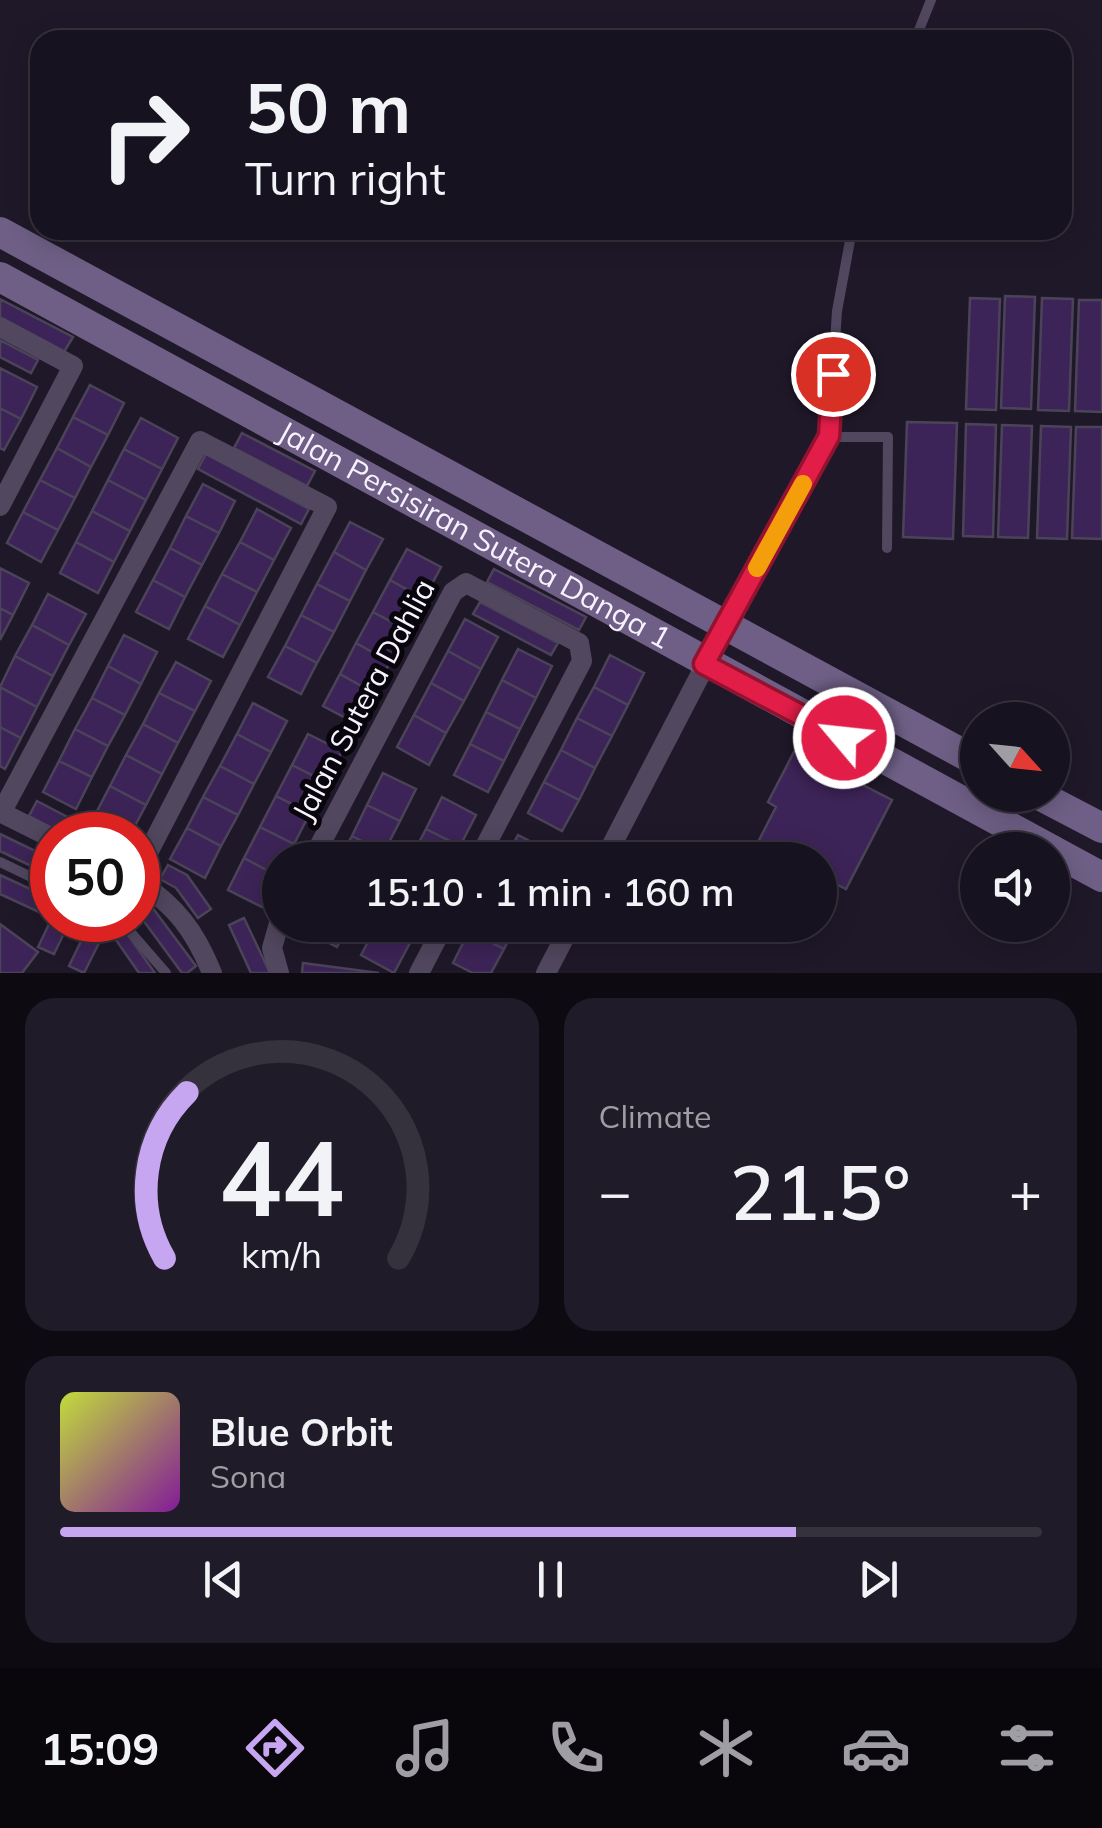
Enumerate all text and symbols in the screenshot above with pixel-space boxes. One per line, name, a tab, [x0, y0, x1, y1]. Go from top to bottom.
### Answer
text: 50 m	[245, 63, 411, 151]
icon: right	[80, 70, 210, 200]
text: Turn right	[245, 150, 446, 206]
pin	[791, 332, 876, 417]
icon: arrive	[806, 347, 861, 402]
street label: Jalan Persisiran Sutera Danga 1	[272, 412, 678, 657]
street label: Jalan Sutera Dahlia	[283, 572, 443, 827]
position arrow	[792, 686, 896, 790]
north arrow	[960, 702, 1070, 812]
map controls	[960, 702, 1070, 942]
speed limit sign: 50	[30, 812, 160, 942]
button: sound	[960, 832, 1070, 942]
text: 15:10 · 1 min · 160 m	[364, 868, 735, 916]
text: Climate	[599, 1096, 711, 1136]
text: 44	[219, 1111, 344, 1242]
text: 21.5°	[730, 1145, 911, 1239]
text: −	[599, 1157, 632, 1226]
text: +	[1009, 1157, 1042, 1226]
text: km/h	[241, 1232, 322, 1277]
text: Blue Orbit	[210, 1408, 393, 1456]
text: Sona	[210, 1456, 286, 1496]
icon: previous	[196, 1552, 251, 1607]
icon: pause	[523, 1552, 578, 1607]
icon: next	[851, 1552, 906, 1607]
icon: directions	[240, 1713, 310, 1783]
icon: music	[390, 1713, 460, 1783]
icon: phone	[541, 1713, 611, 1783]
icon: climate	[691, 1713, 761, 1783]
icon: car	[841, 1713, 911, 1783]
icon: filters	[992, 1713, 1062, 1783]
text: 15:09	[40, 1720, 159, 1776]

